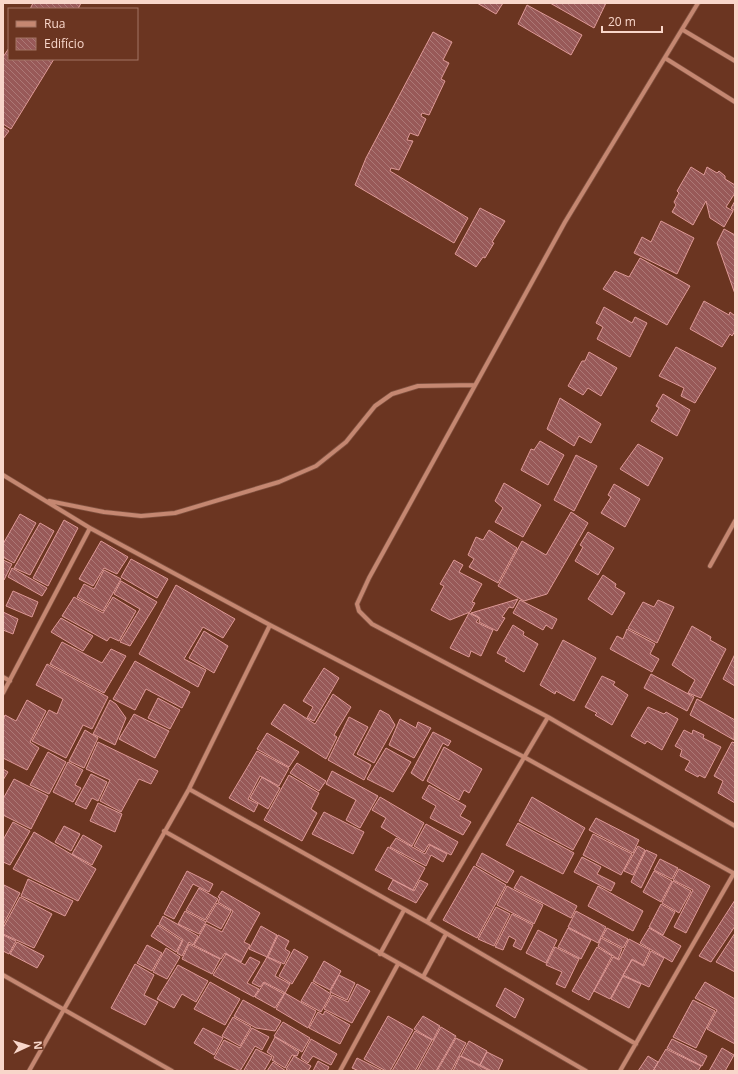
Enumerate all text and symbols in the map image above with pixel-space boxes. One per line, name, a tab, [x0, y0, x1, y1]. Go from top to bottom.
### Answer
legend	[8, 8, 138, 60]
scale bar	[602, 8, 662, 34]
text: 20 m	[608, 13, 636, 30]
text: Rua	[44, 15, 65, 32]
text: Edifício	[44, 35, 84, 52]
north arrow	[8, 1026, 48, 1066]
text: N	[31, 1040, 46, 1050]

